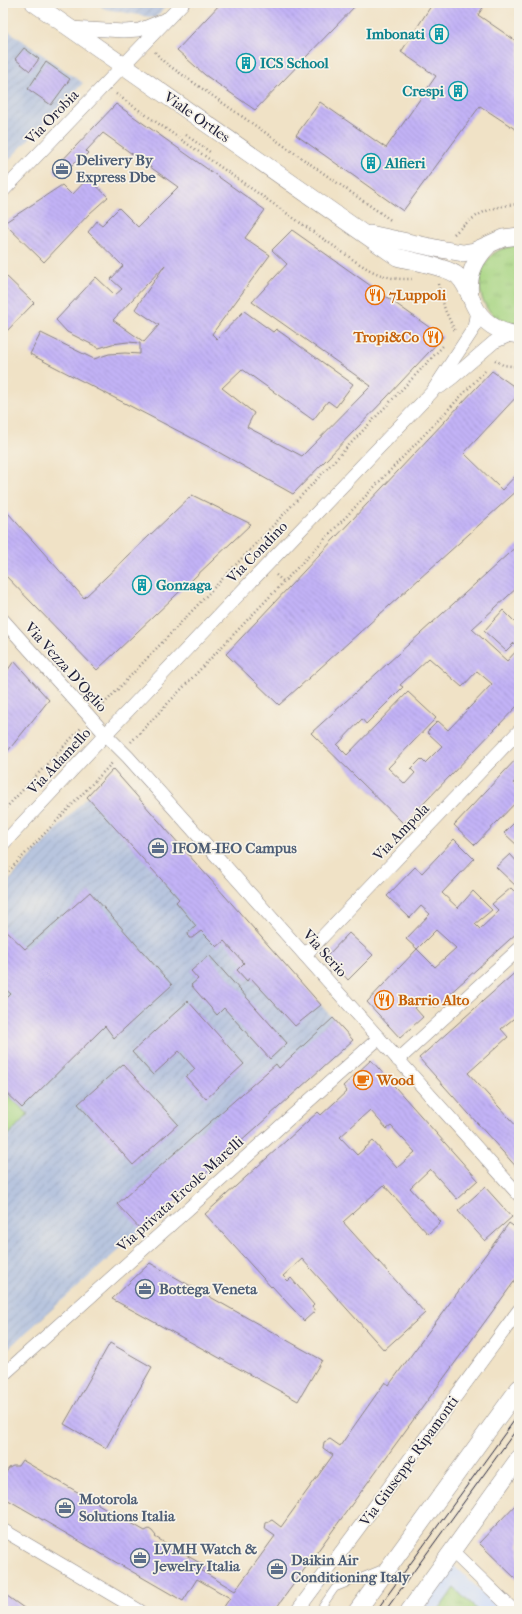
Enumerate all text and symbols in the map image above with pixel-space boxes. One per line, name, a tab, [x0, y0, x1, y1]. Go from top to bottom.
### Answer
building icon: Imbonati	[428, 23, 450, 45]
place label: Imbonati	[366, 25, 426, 43]
building icon: ICS School	[235, 52, 257, 74]
place label: ICS School	[260, 54, 330, 72]
building icon: Crespi	[447, 80, 469, 102]
place label: Crespi	[402, 82, 445, 100]
street label: Via Orobia	[21, 85, 83, 149]
street label: Viale Ortles	[160, 87, 234, 147]
place label: Delivery By Express Dbe	[76, 151, 156, 186]
building icon: Alfieri	[360, 152, 382, 174]
place label: Alfieri	[384, 154, 426, 172]
office icon: Delivery By Express Dbe	[51, 158, 73, 180]
restaurant icon: 7Luppoli	[364, 284, 386, 306]
place label: 7Luppoli	[388, 286, 447, 304]
restaurant icon: Tropi&Co	[422, 326, 444, 348]
place label: Tropi&Co	[352, 328, 419, 346]
street label: Via Condino	[222, 517, 291, 588]
building icon: Gonzaga	[131, 574, 153, 596]
place label: Gonzaga	[156, 576, 212, 594]
street label: Via Vezza D'Oglio	[20, 618, 111, 716]
street label: Via Adamello	[23, 724, 95, 799]
street label: Via Ampola	[368, 799, 434, 865]
office icon: IFOM-IEO Campus	[147, 837, 169, 859]
place label: IFOM-IEO Campus	[172, 839, 297, 857]
street label: Via Serio	[298, 925, 351, 981]
restaurant icon: Barrio Alto	[373, 989, 395, 1011]
place label: Barrio Alto	[398, 991, 470, 1009]
cafe icon: Wood	[352, 1069, 374, 1091]
place label: Wood	[376, 1071, 415, 1089]
street label: Via privata Ercole Marelli	[112, 1132, 247, 1256]
office icon: Bottega Veneta	[134, 1278, 156, 1300]
place label: Bottega Veneta	[159, 1280, 258, 1298]
street label: Via Giuseppe Ripamonti	[355, 1392, 463, 1530]
place label: Motorola Solutions Italia	[78, 1490, 176, 1525]
office icon: Motorola Solutions Italia	[54, 1497, 76, 1519]
place label: LVMH Watch & Jewelry Italia	[152, 1540, 258, 1575]
office icon: LVMH Watch & Jewelry Italia	[129, 1547, 151, 1569]
place label: Daikin Air Conditioning Italy	[291, 1551, 411, 1586]
office icon: Daikin Air Conditioning Italy	[266, 1558, 288, 1580]

